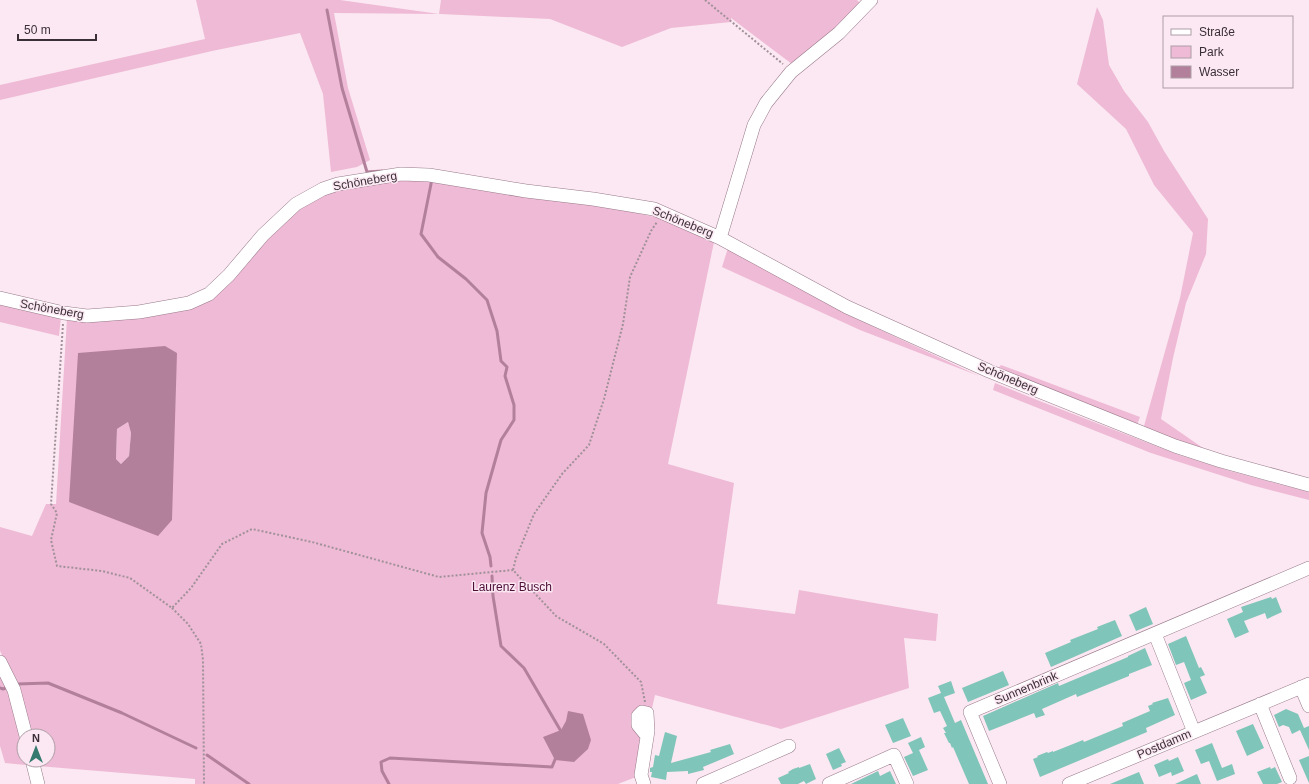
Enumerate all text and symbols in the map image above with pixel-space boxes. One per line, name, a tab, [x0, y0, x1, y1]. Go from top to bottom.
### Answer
scale bar	[18, 16, 96, 42]
legend	[1163, 16, 1293, 88]
text: 50 m	[24, 23, 51, 37]
text: Straße	[1199, 25, 1235, 39]
text: Park	[1199, 45, 1225, 59]
text: Wasser	[1199, 65, 1239, 79]
street label: Schöneberg	[332, 168, 398, 194]
street label: Schöneberg	[650, 203, 716, 241]
street label: Schöneberg	[19, 296, 85, 322]
street label: Schöneberg	[975, 359, 1041, 397]
park label: Laurenz Busch	[472, 580, 552, 594]
street label: Sunnenbrink	[992, 668, 1061, 708]
street label: Postdamm	[1135, 726, 1193, 762]
north arrow	[16, 728, 56, 768]
text: N	[32, 732, 40, 744]

